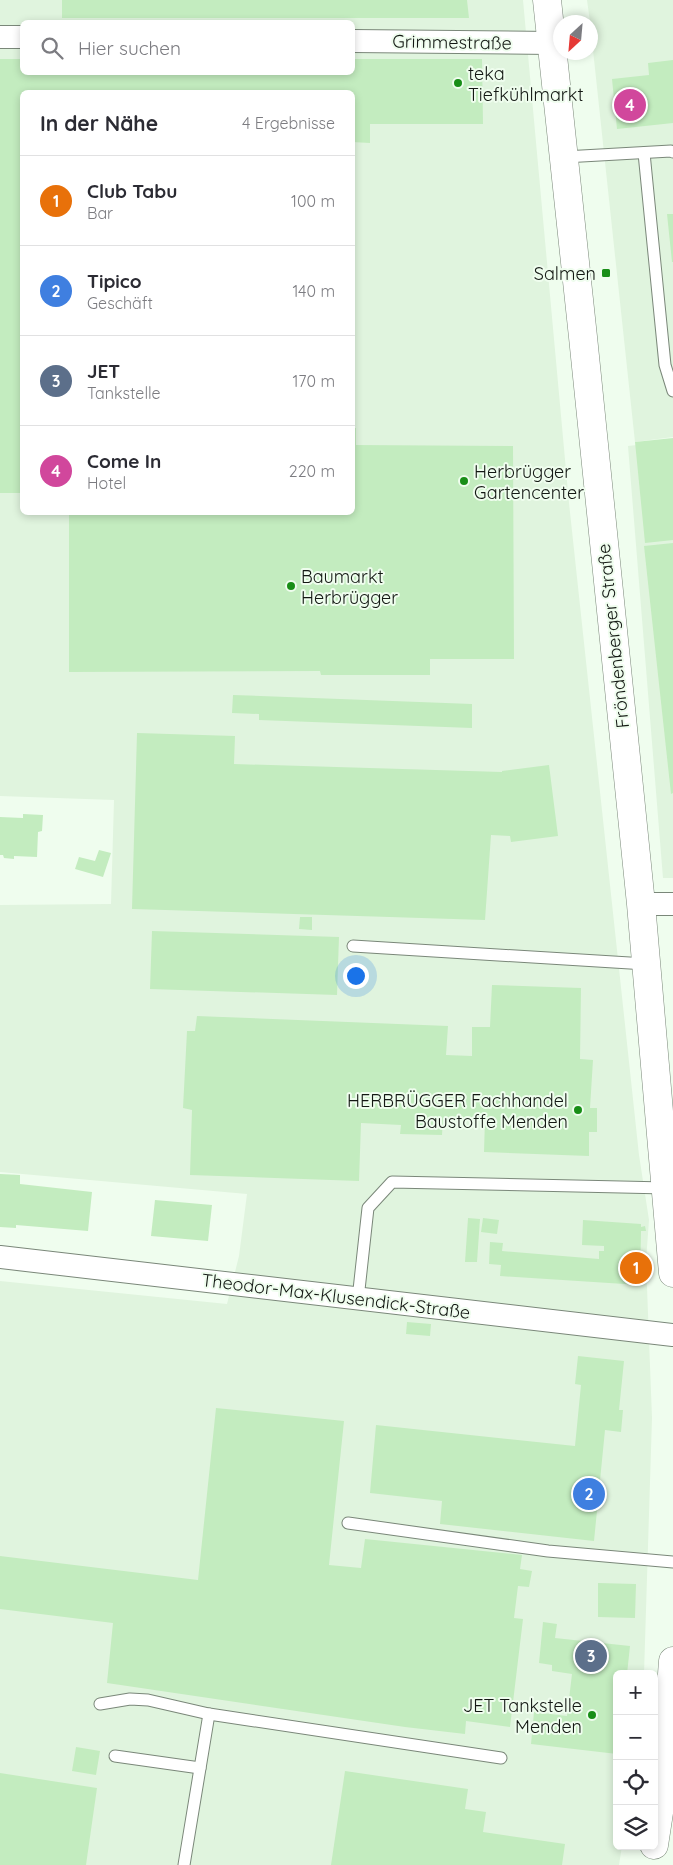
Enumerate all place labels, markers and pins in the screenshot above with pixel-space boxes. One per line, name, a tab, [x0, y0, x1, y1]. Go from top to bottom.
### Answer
place label: teka Tiefkühlmarkt	[468, 62, 584, 106]
marker: teka Tiefkühlmarkt	[452, 77, 464, 89]
pin: 4	[614, 86, 646, 124]
place label: Salmen	[534, 262, 596, 285]
marker: Salmen	[600, 267, 612, 279]
place label: Herbrügger Gartencenter	[474, 460, 584, 504]
marker: Herbrügger Gartencenter	[458, 475, 470, 487]
place label: Baumarkt Herbrügger	[301, 565, 398, 609]
marker: Baumarkt Herbrügger	[285, 580, 297, 592]
place label: HERBRÜGGER Fachhandel Baustoffe Menden	[347, 1089, 568, 1133]
marker: HERBRÜGGER Fachhandel Baustoffe Menden	[572, 1104, 584, 1116]
pin: 1	[620, 1249, 652, 1287]
pin: 2	[573, 1475, 605, 1513]
pin: 3	[575, 1637, 607, 1675]
place label: JET Tankstelle Menden	[463, 1694, 582, 1738]
marker: JET Tankstelle Menden	[586, 1709, 598, 1721]

